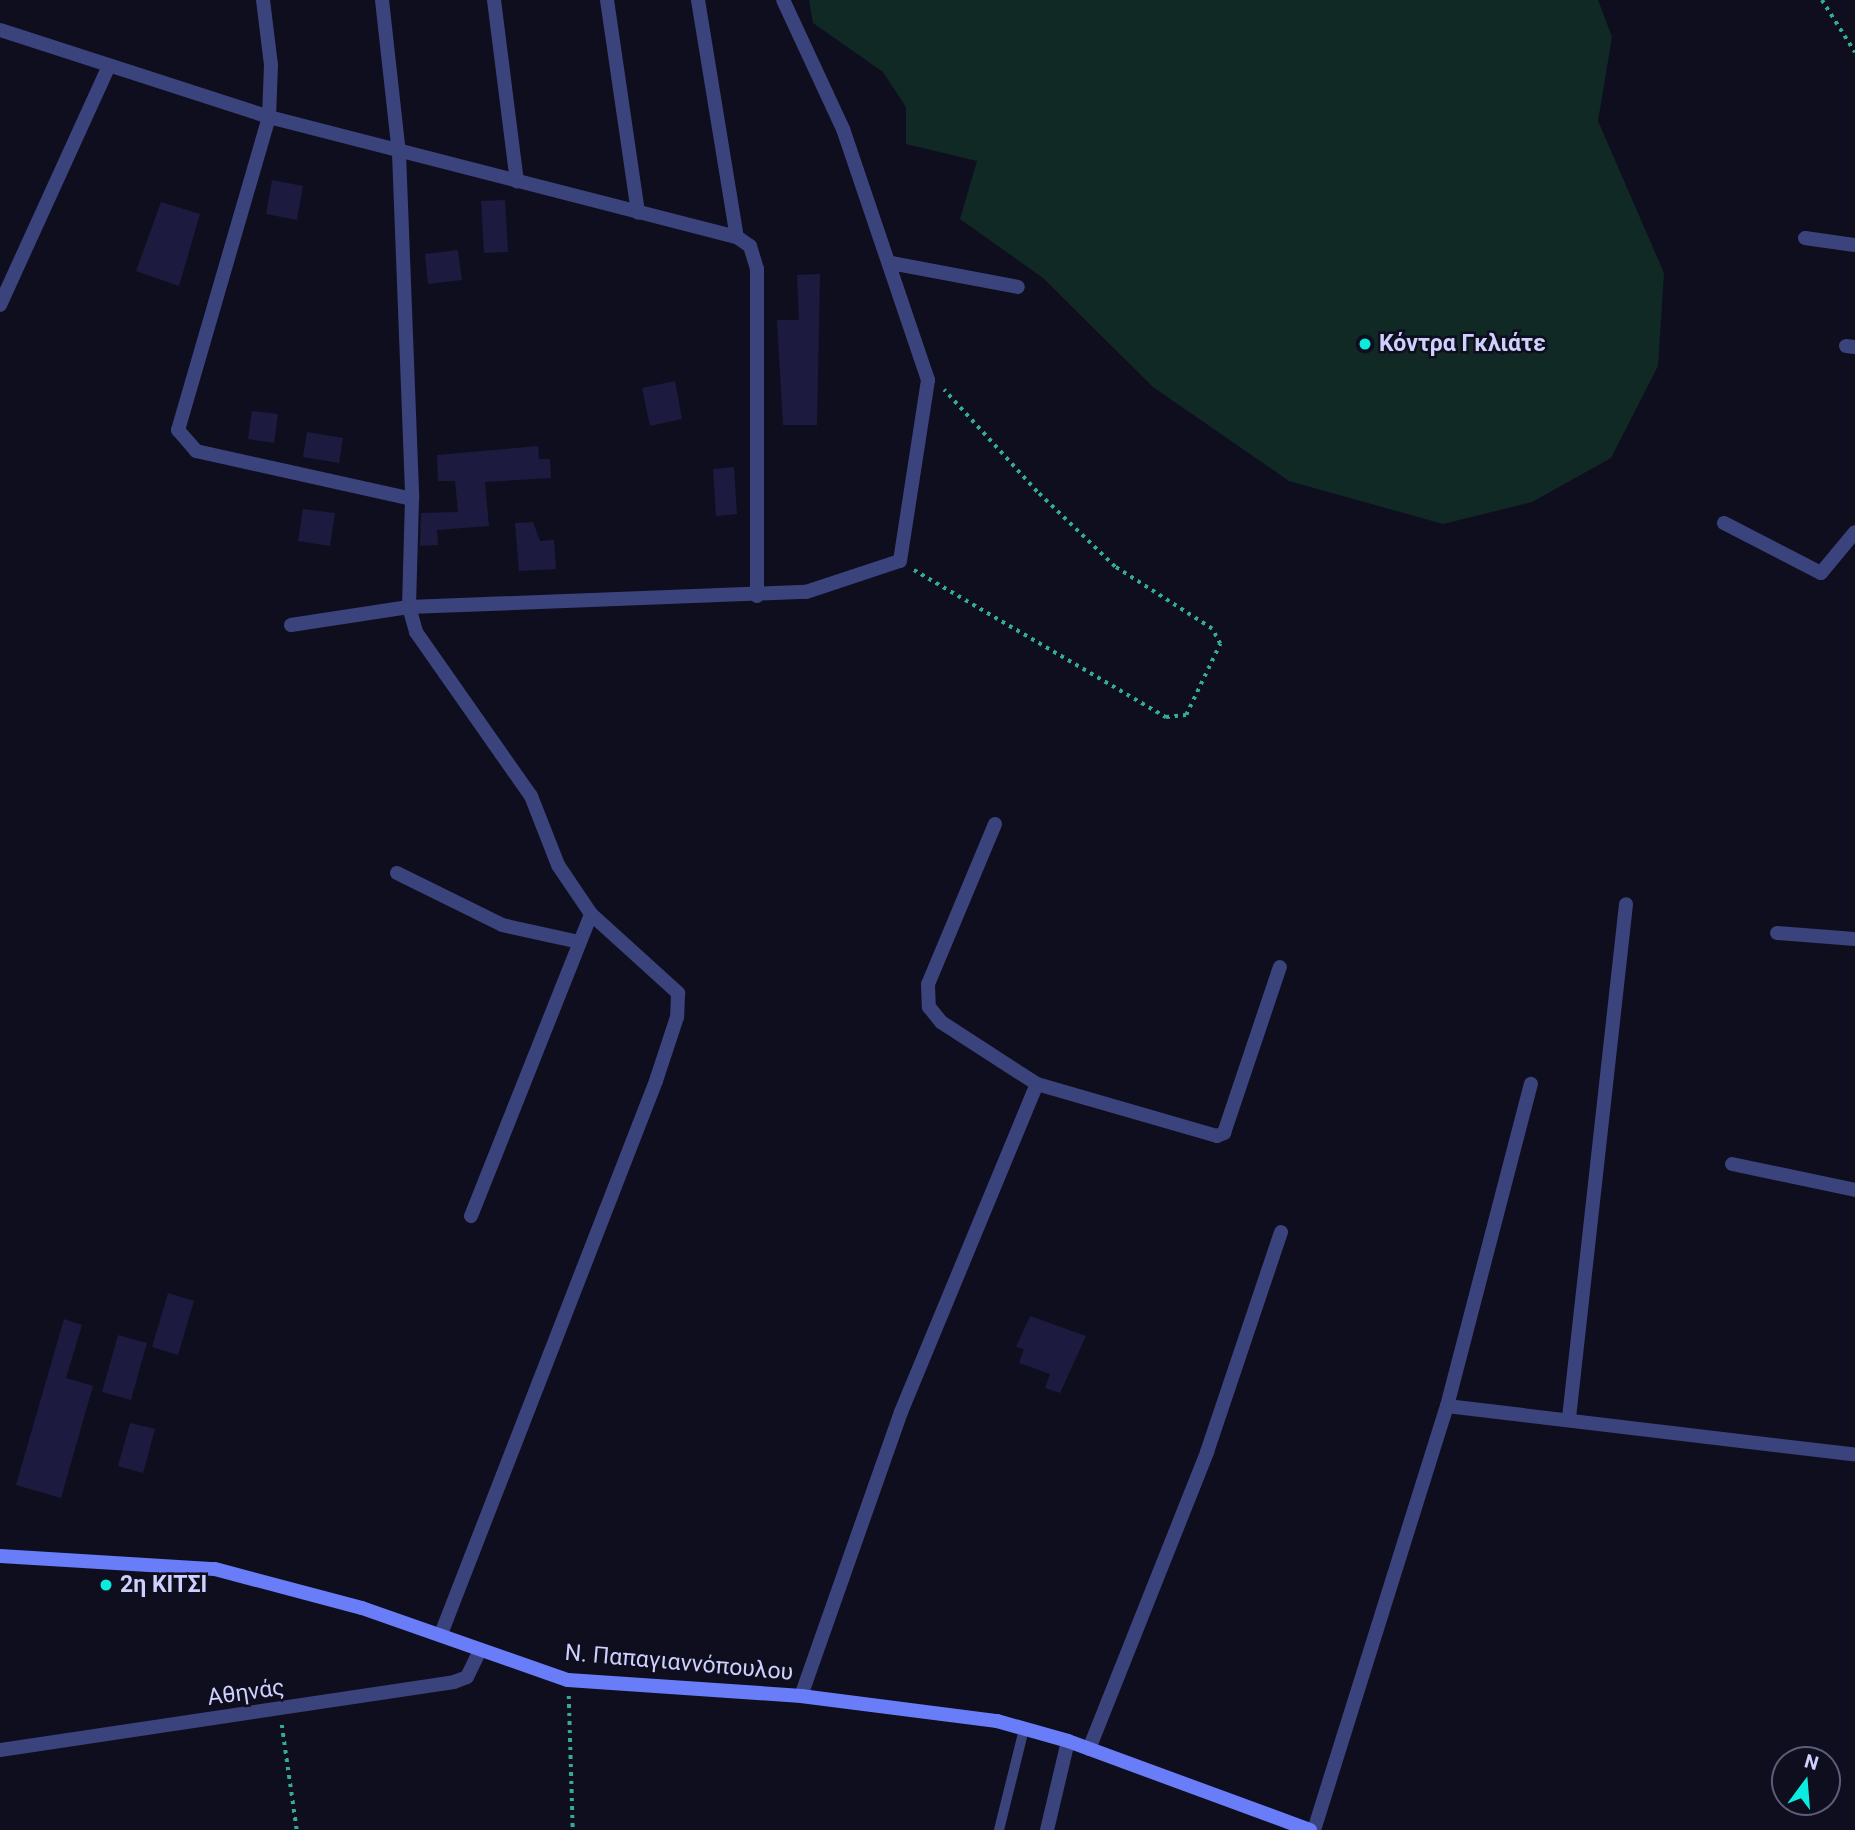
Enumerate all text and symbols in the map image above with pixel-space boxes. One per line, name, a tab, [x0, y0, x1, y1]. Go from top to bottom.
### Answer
place label: Κόντρα Γκλιάτε	[1379, 330, 1546, 358]
marker: Κόντρα Γκλιάτε	[1357, 336, 1373, 352]
place label: 2η ΚΙΤΣΙ	[120, 1571, 207, 1599]
marker: 2η ΚΙΤΣΙ	[98, 1577, 114, 1593]
street label: Ν. Παπαγιαννόπουλου	[564, 1639, 794, 1687]
street label: Αθηνάς	[206, 1674, 286, 1712]
north arrow	[1771, 1746, 1841, 1816]
text: N	[1802, 1749, 1821, 1775]

